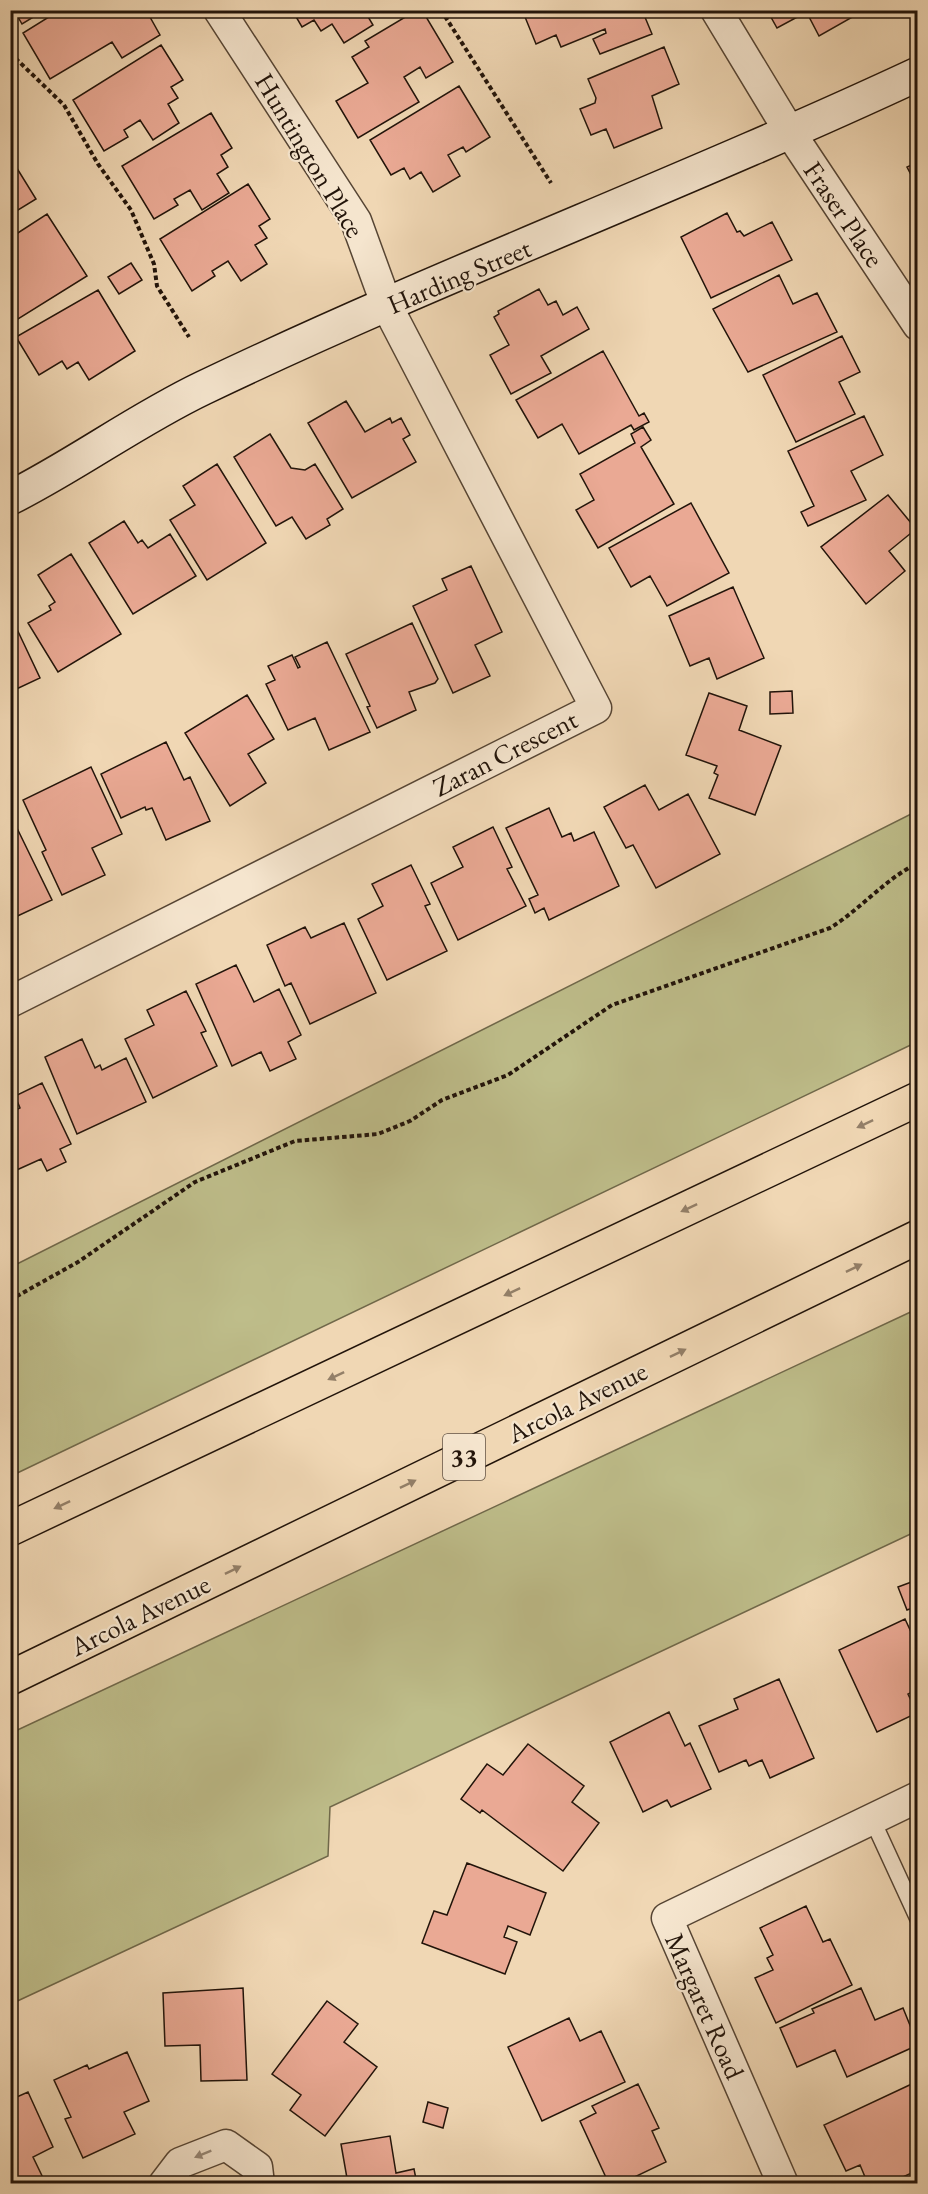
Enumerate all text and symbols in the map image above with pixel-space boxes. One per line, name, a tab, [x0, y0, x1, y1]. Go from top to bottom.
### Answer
street label: Huntington Place	[247, 66, 373, 244]
street label: Fraser Place	[796, 154, 892, 274]
street label: Harding Street	[382, 230, 537, 322]
street label: Zaran Crescent	[427, 701, 584, 804]
one-way arrow	[856, 1120, 873, 1129]
one-way arrow	[680, 1204, 697, 1213]
one-way arrow	[845, 1263, 862, 1272]
one-way arrow	[504, 1287, 521, 1296]
one-way arrow	[670, 1349, 687, 1358]
street label: Arcola Avenue	[500, 1353, 653, 1451]
one-way arrow	[328, 1371, 345, 1380]
road number: 33	[443, 1434, 485, 1480]
one-way arrow	[400, 1480, 417, 1489]
one-way arrow	[53, 1501, 71, 1511]
one-way arrow	[225, 1565, 242, 1574]
street label: Arcola Avenue	[63, 1566, 216, 1664]
street label: Margaret Road	[657, 1928, 753, 2085]
one-way arrow	[194, 2150, 212, 2159]

